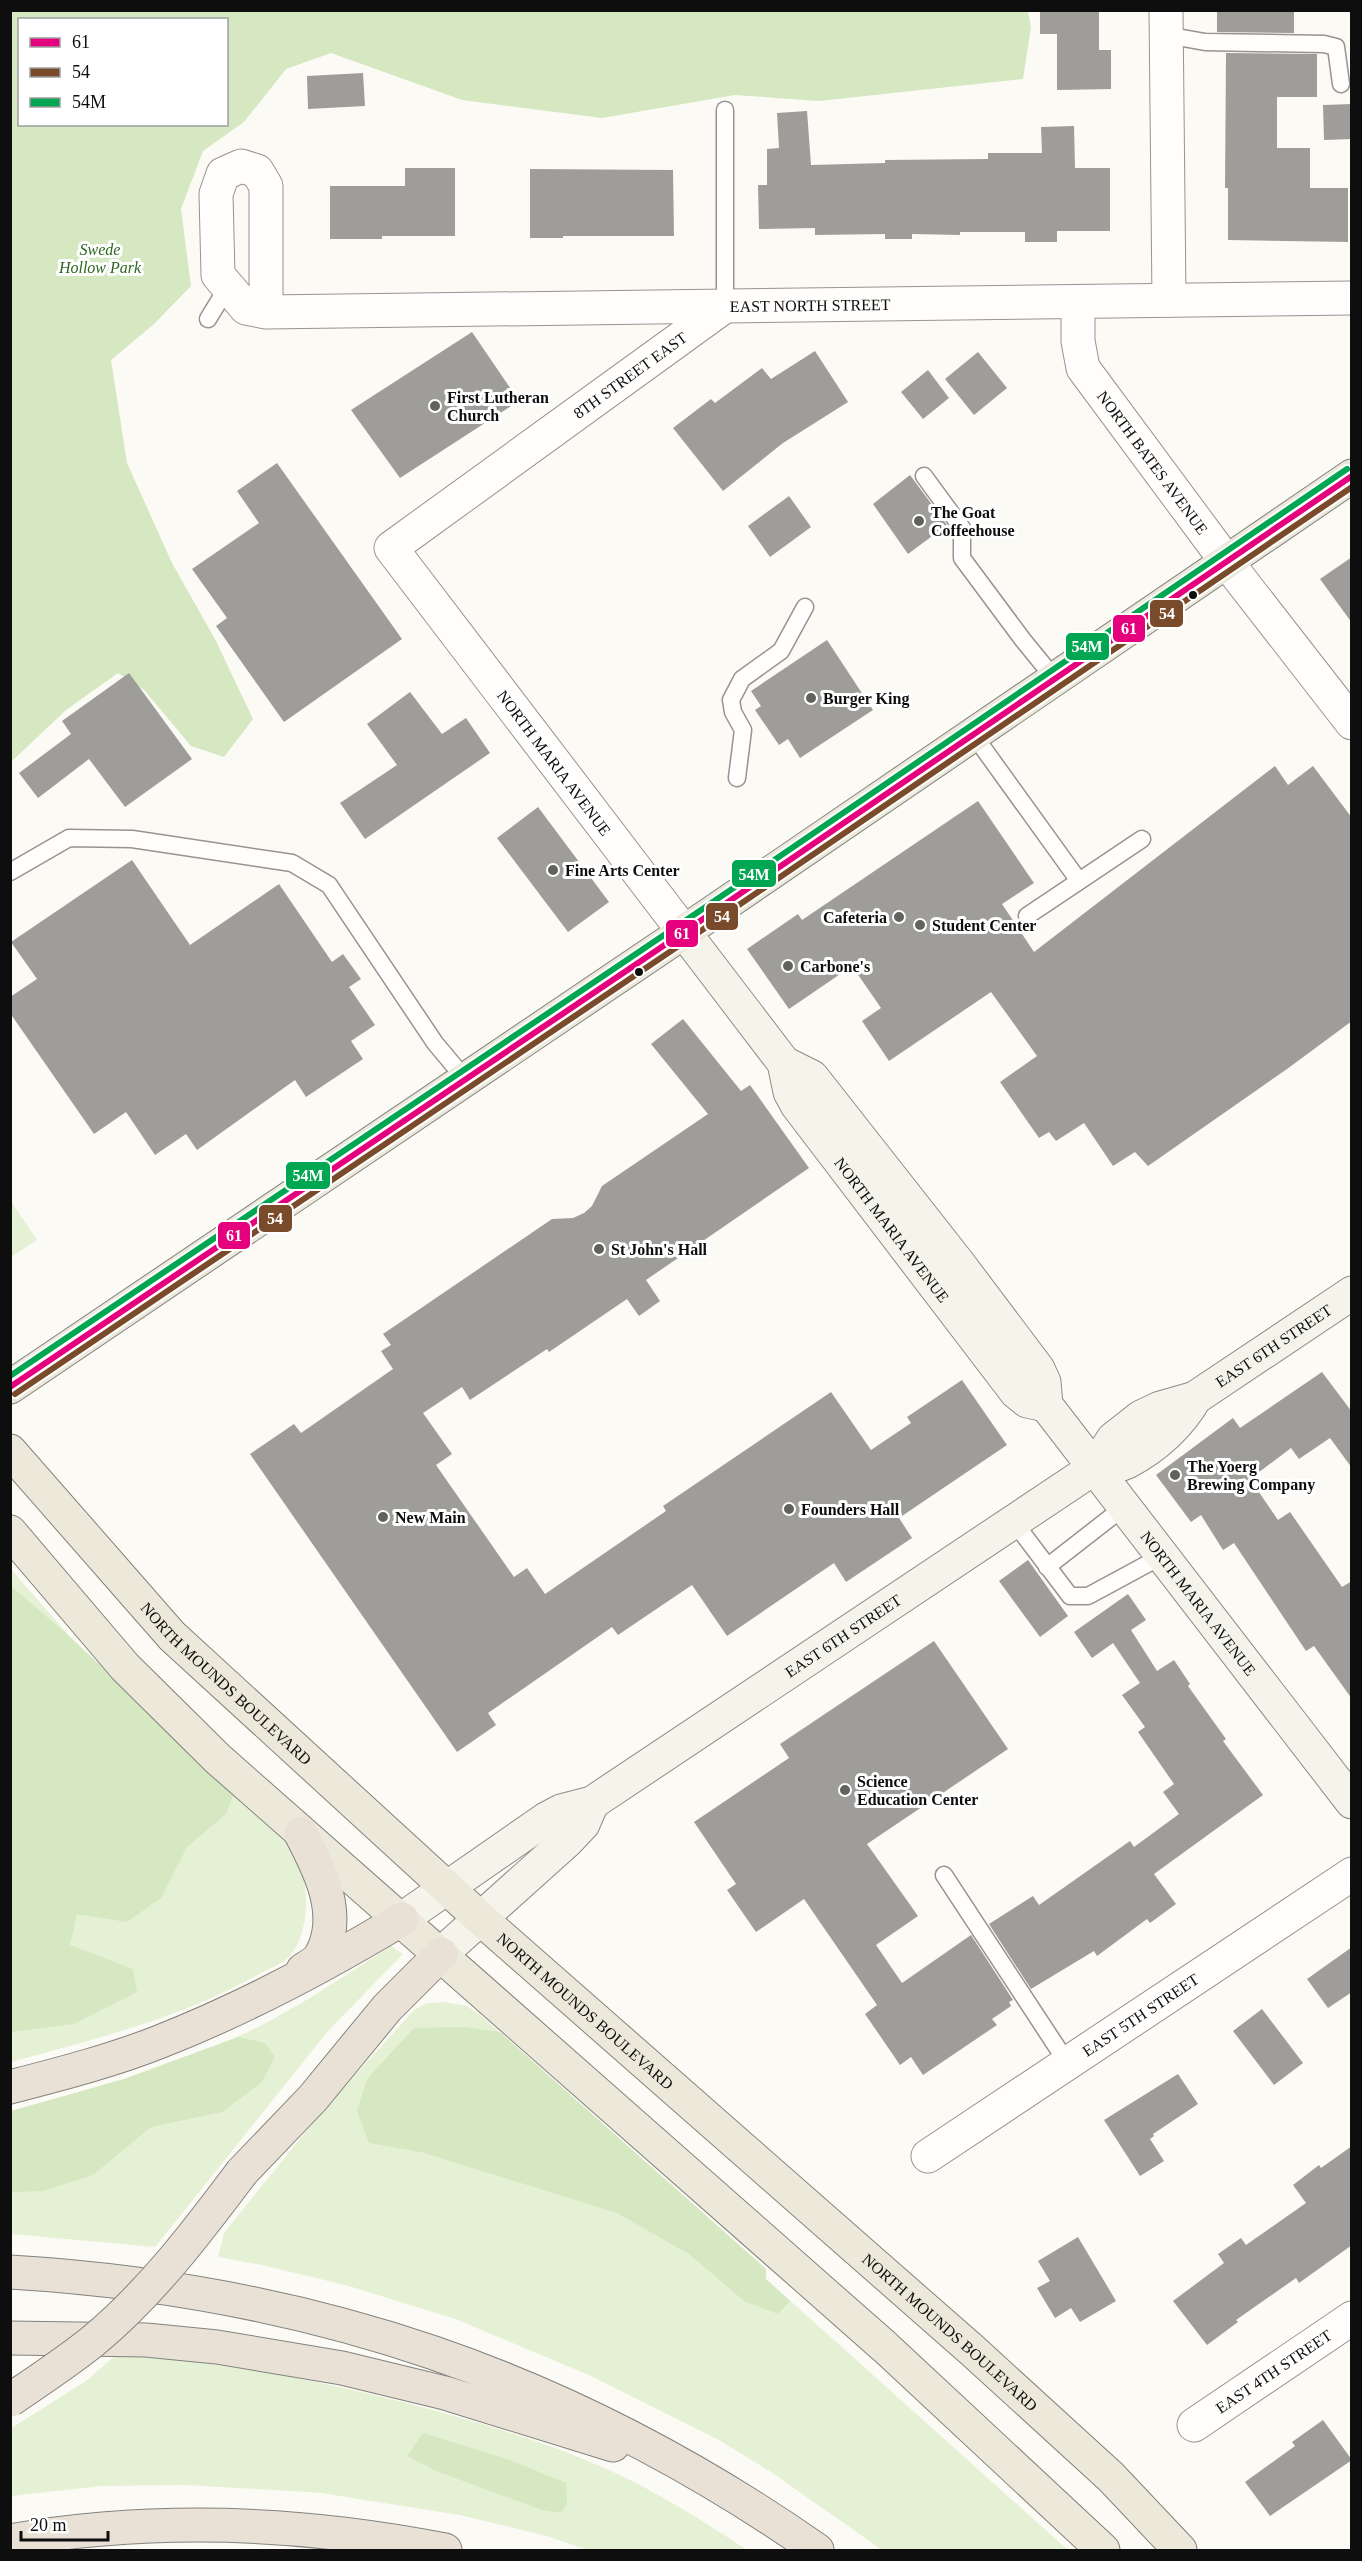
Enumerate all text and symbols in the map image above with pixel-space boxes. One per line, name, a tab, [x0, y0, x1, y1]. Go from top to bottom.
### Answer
legend	[18, 18, 228, 126]
text: 61	[72, 32, 90, 52]
text: 54	[72, 62, 90, 82]
text: 54M	[72, 92, 106, 112]
park label: Swede Hollow Park	[58, 241, 142, 276]
street label: EAST NORTH STREET	[730, 295, 891, 315]
street label: 8TH STREET EAST	[570, 328, 690, 422]
street label: NORTH BATES AVENUE	[1094, 387, 1212, 537]
place label: First Lutheran Church	[447, 389, 549, 424]
marker: First Lutheran Church	[428, 399, 442, 413]
place label: The Goat Coffeehouse	[931, 504, 1015, 539]
marker: The Goat Coffeehouse	[912, 514, 926, 528]
unlabelled marker	[1187, 589, 1199, 601]
line badge: 54	[1149, 599, 1184, 628]
text: 54	[1159, 605, 1175, 622]
line badge: 61	[1112, 614, 1146, 643]
text: 61	[1121, 620, 1137, 637]
line badge: 54M	[1065, 632, 1110, 661]
text: 54M	[1071, 638, 1103, 655]
street label: NORTH MARIA AVENUE	[494, 687, 614, 839]
place label: Burger King	[823, 690, 909, 708]
marker: Burger King	[804, 691, 818, 705]
line badge: 54M	[731, 859, 777, 888]
place label: Fine Arts Center	[565, 862, 680, 879]
marker: Fine Arts Center	[546, 863, 560, 877]
text: 54M	[738, 866, 770, 883]
line badge: 54	[705, 902, 739, 931]
text: 54	[714, 908, 730, 925]
place label: Cafeteria	[823, 909, 887, 926]
marker: Cafeteria	[892, 910, 906, 924]
place label: Student Center	[932, 917, 1036, 934]
marker: Student Center	[913, 918, 927, 932]
line badge: 61	[665, 919, 699, 948]
text: 61	[674, 925, 690, 942]
place label: Carbone's	[800, 958, 870, 975]
marker: Carbone's	[781, 959, 795, 973]
unlabelled marker	[633, 966, 645, 978]
street label: NORTH MARIA AVENUE	[832, 1154, 953, 1305]
line badge: 54M	[285, 1161, 331, 1190]
text: 54M	[292, 1167, 324, 1184]
line badge: 54	[258, 1204, 293, 1233]
text: 54	[267, 1210, 283, 1227]
line badge: 61	[217, 1221, 251, 1250]
text: 61	[226, 1227, 242, 1244]
place label: St John's Hall	[611, 1241, 708, 1258]
marker: St John's Hall	[592, 1242, 606, 1256]
street label: EAST 6TH STREET	[1212, 1301, 1335, 1390]
place label: The Yoerg Brewing Company	[1187, 1458, 1315, 1494]
marker: The Yoerg Brewing Company	[1168, 1468, 1182, 1482]
place label: Founders Hall	[801, 1501, 900, 1518]
marker: Founders Hall	[782, 1502, 796, 1516]
place label: New Main	[395, 1509, 466, 1526]
marker: New Main	[376, 1510, 390, 1524]
street label: NORTH MARIA AVENUE	[1138, 1528, 1260, 1679]
street label: EAST 6TH STREET	[782, 1591, 904, 1680]
street label: NORTH MOUNDS BOULEVARD	[138, 1599, 315, 1768]
place label: Science Education Center	[857, 1773, 978, 1808]
marker: Science Education Center	[838, 1783, 852, 1797]
street label: NORTH MOUNDS BOULEVARD	[494, 1929, 677, 2092]
street label: EAST 5TH STREET	[1079, 1970, 1202, 2059]
street label: NORTH MOUNDS BOULEVARD	[859, 2250, 1041, 2414]
street label: EAST 4TH STREET	[1213, 2326, 1335, 2416]
scale bar	[21, 2504, 108, 2542]
text: 20 m	[30, 2515, 67, 2535]

